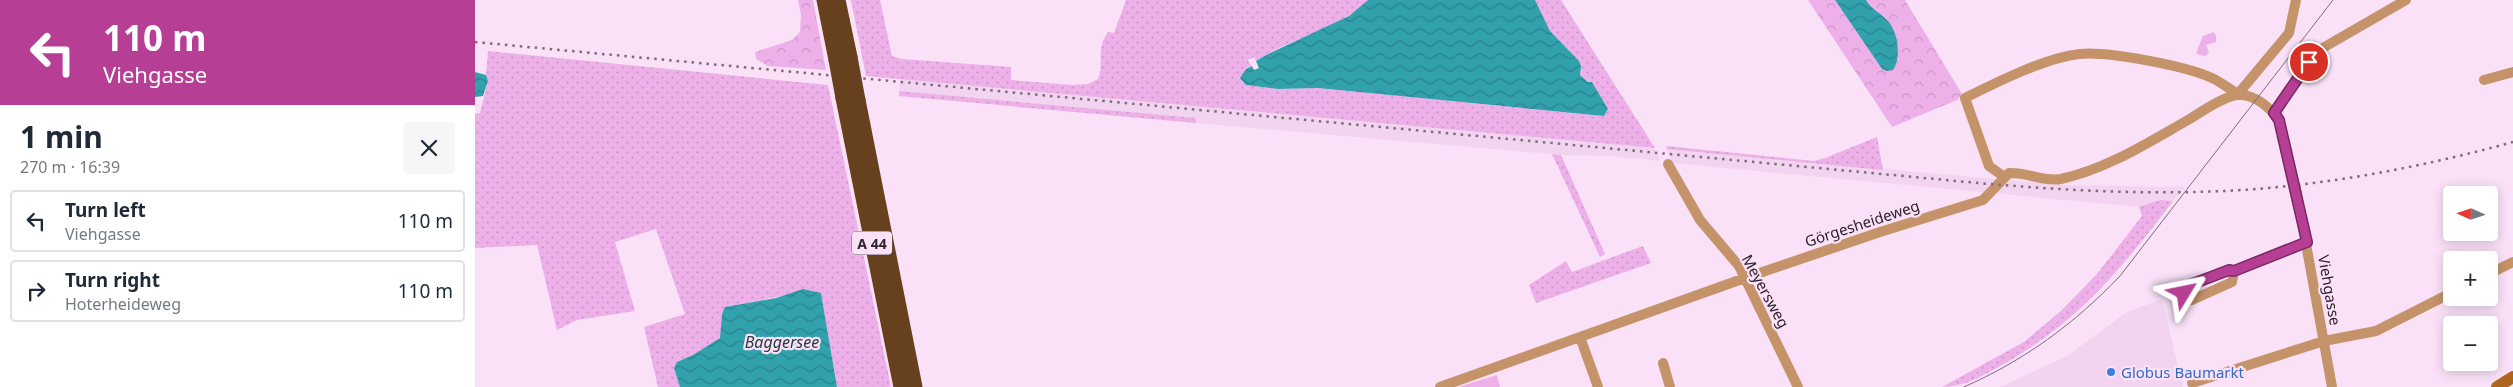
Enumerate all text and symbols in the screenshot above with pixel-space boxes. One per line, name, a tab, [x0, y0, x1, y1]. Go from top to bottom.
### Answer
text: 110 m	[103, 14, 206, 61]
icon: left	[20, 20, 85, 85]
pin	[2288, 41, 2330, 83]
icon: arrive	[2295, 48, 2323, 76]
text: Viehgasse	[103, 59, 207, 89]
text: 1 min	[20, 116, 103, 157]
button: close	[403, 122, 455, 174]
text: 270 m · 16:39	[20, 156, 120, 178]
north arrow	[2443, 186, 2497, 241]
map controls	[2443, 186, 2498, 371]
street label: Görgesheideweg	[1802, 195, 1922, 251]
text: Turn left	[65, 197, 146, 223]
icon: left	[22, 207, 50, 235]
text: 110 m	[398, 208, 453, 234]
text: Viehgasse	[65, 223, 141, 245]
road number: A 44	[852, 232, 892, 254]
street label: Meyersweg	[1738, 251, 1794, 331]
button: +	[2443, 251, 2498, 306]
street label: Viehgasse	[2314, 253, 2346, 327]
position arrow	[2157, 266, 2209, 318]
text: Turn right	[65, 267, 160, 293]
icon: right	[22, 277, 50, 305]
text: 110 m	[398, 278, 453, 304]
text: Hoterheideweg	[65, 293, 181, 315]
button: −	[2443, 316, 2498, 371]
water label: Baggersee	[745, 331, 819, 353]
place label: Globus Baumarkt	[2121, 362, 2245, 382]
marker: Globus Baumarkt	[2105, 366, 2117, 378]

